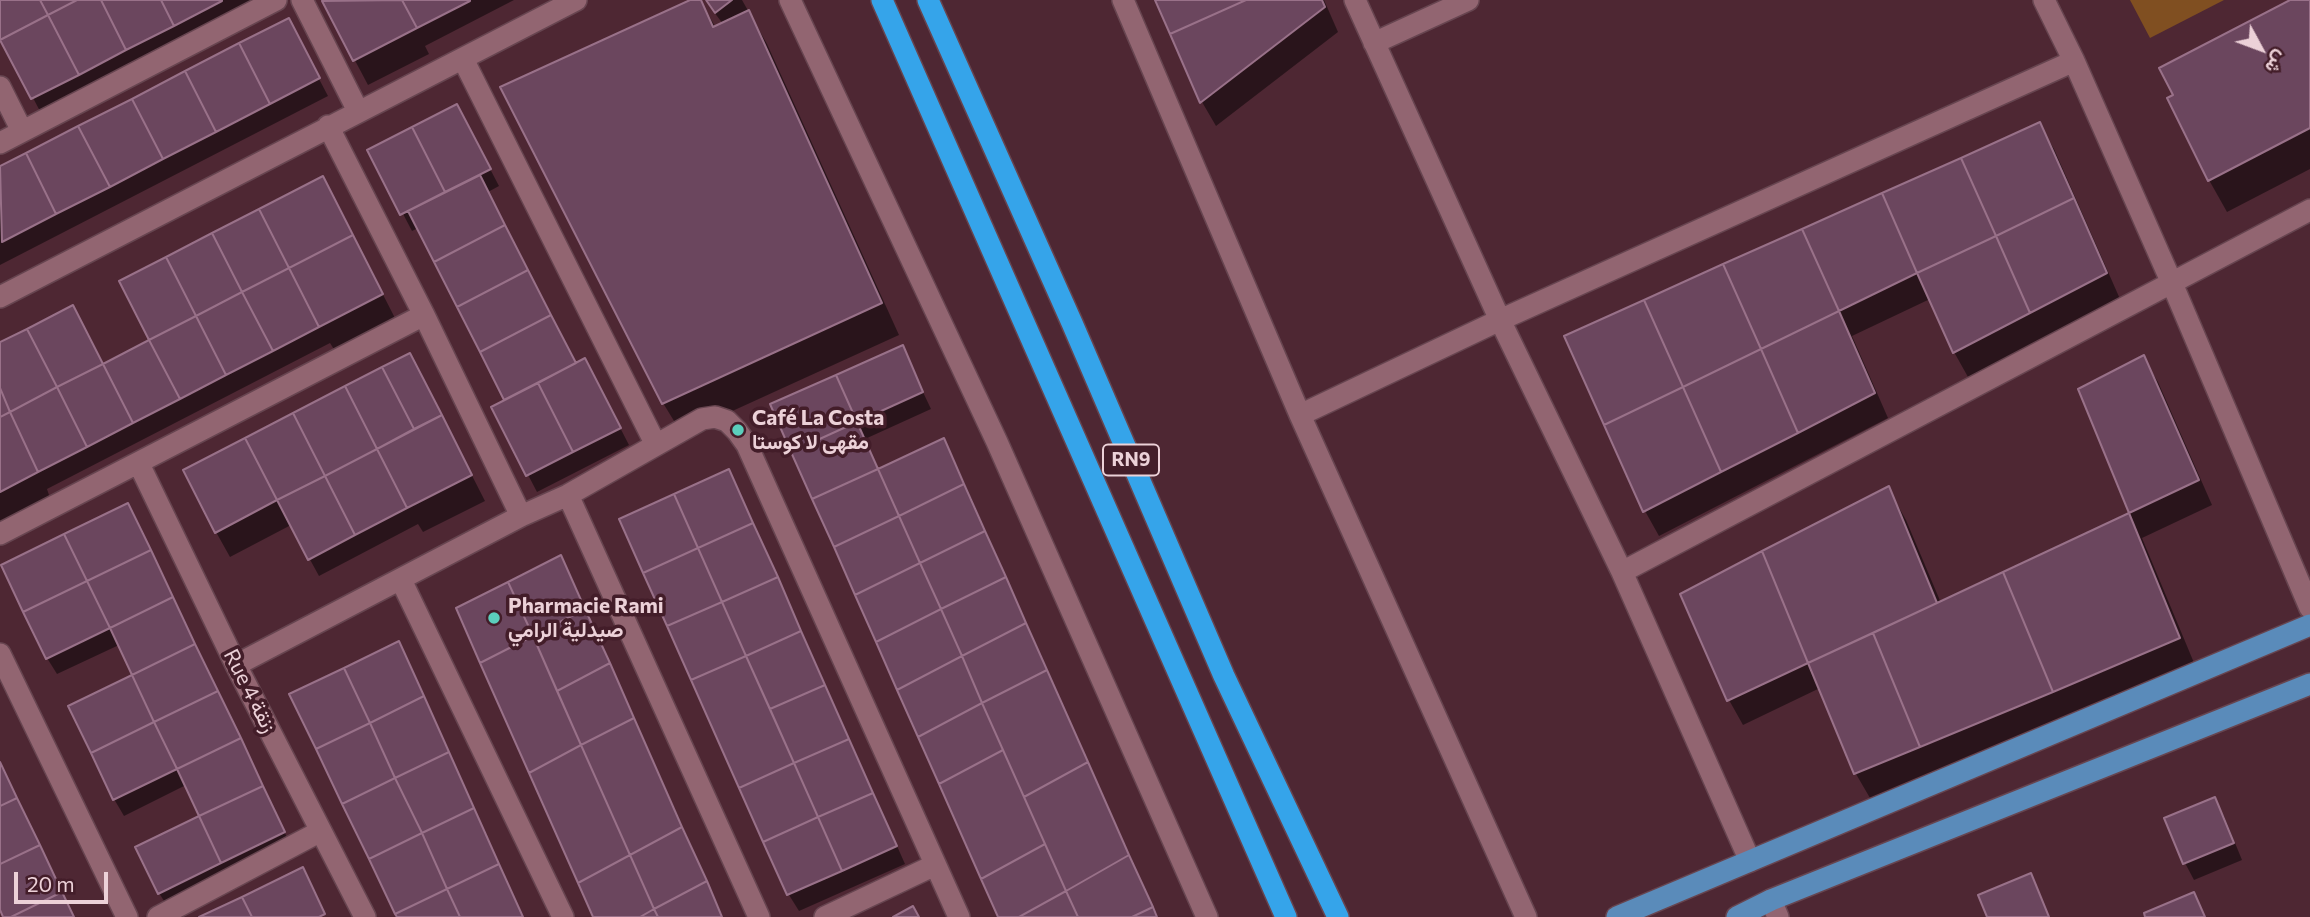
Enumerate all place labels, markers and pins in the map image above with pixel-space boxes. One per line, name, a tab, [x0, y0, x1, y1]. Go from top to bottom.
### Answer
place label: Café La Costa مقهى لا كوستا	[752, 405, 884, 455]
marker: Café La Costa مقهى لا كوستا	[730, 422, 746, 438]
place label: Pharmacie Rami صيدلية الرامي	[508, 593, 664, 643]
marker: Pharmacie Rami صيدلية الرامي	[486, 610, 502, 626]

